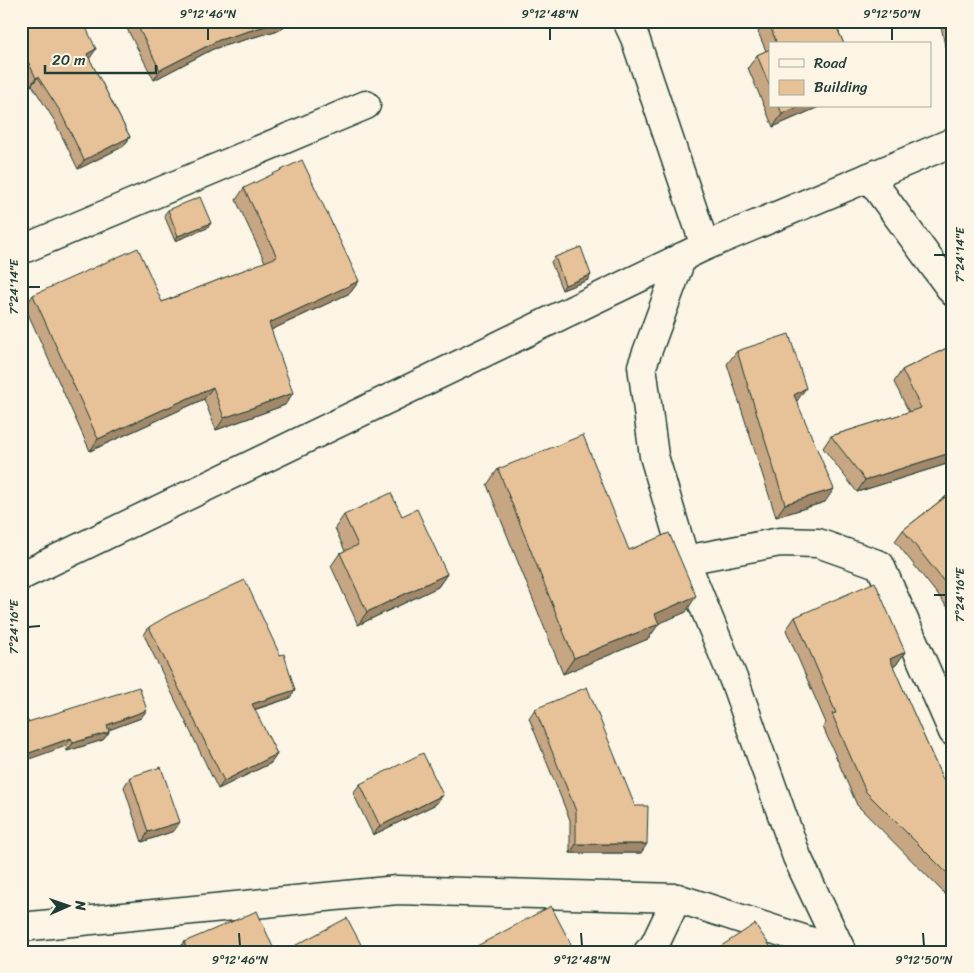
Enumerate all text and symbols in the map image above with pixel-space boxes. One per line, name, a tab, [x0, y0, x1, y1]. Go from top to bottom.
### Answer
text: 9°12'46"N	[180, 3, 237, 25]
text: 9°12'48"N	[521, 3, 579, 25]
text: 9°12'50"N	[863, 3, 921, 25]
scale bar	[45, 42, 156, 74]
legend	[769, 42, 932, 108]
text: 20 m	[52, 47, 86, 73]
text: Road	[814, 50, 847, 76]
text: Building	[814, 74, 868, 100]
text: 7°24'14"E	[949, 226, 971, 283]
text: 7°24'14"E	[3, 258, 25, 315]
text: 7°24'16"E	[949, 566, 971, 622]
text: 7°24'16"E	[3, 598, 25, 654]
north arrow	[42, 880, 92, 930]
text: N	[68, 899, 93, 911]
text: 9°12'46"N	[212, 949, 269, 971]
text: 9°12'48"N	[553, 949, 611, 971]
text: 9°12'50"N	[895, 949, 953, 971]

